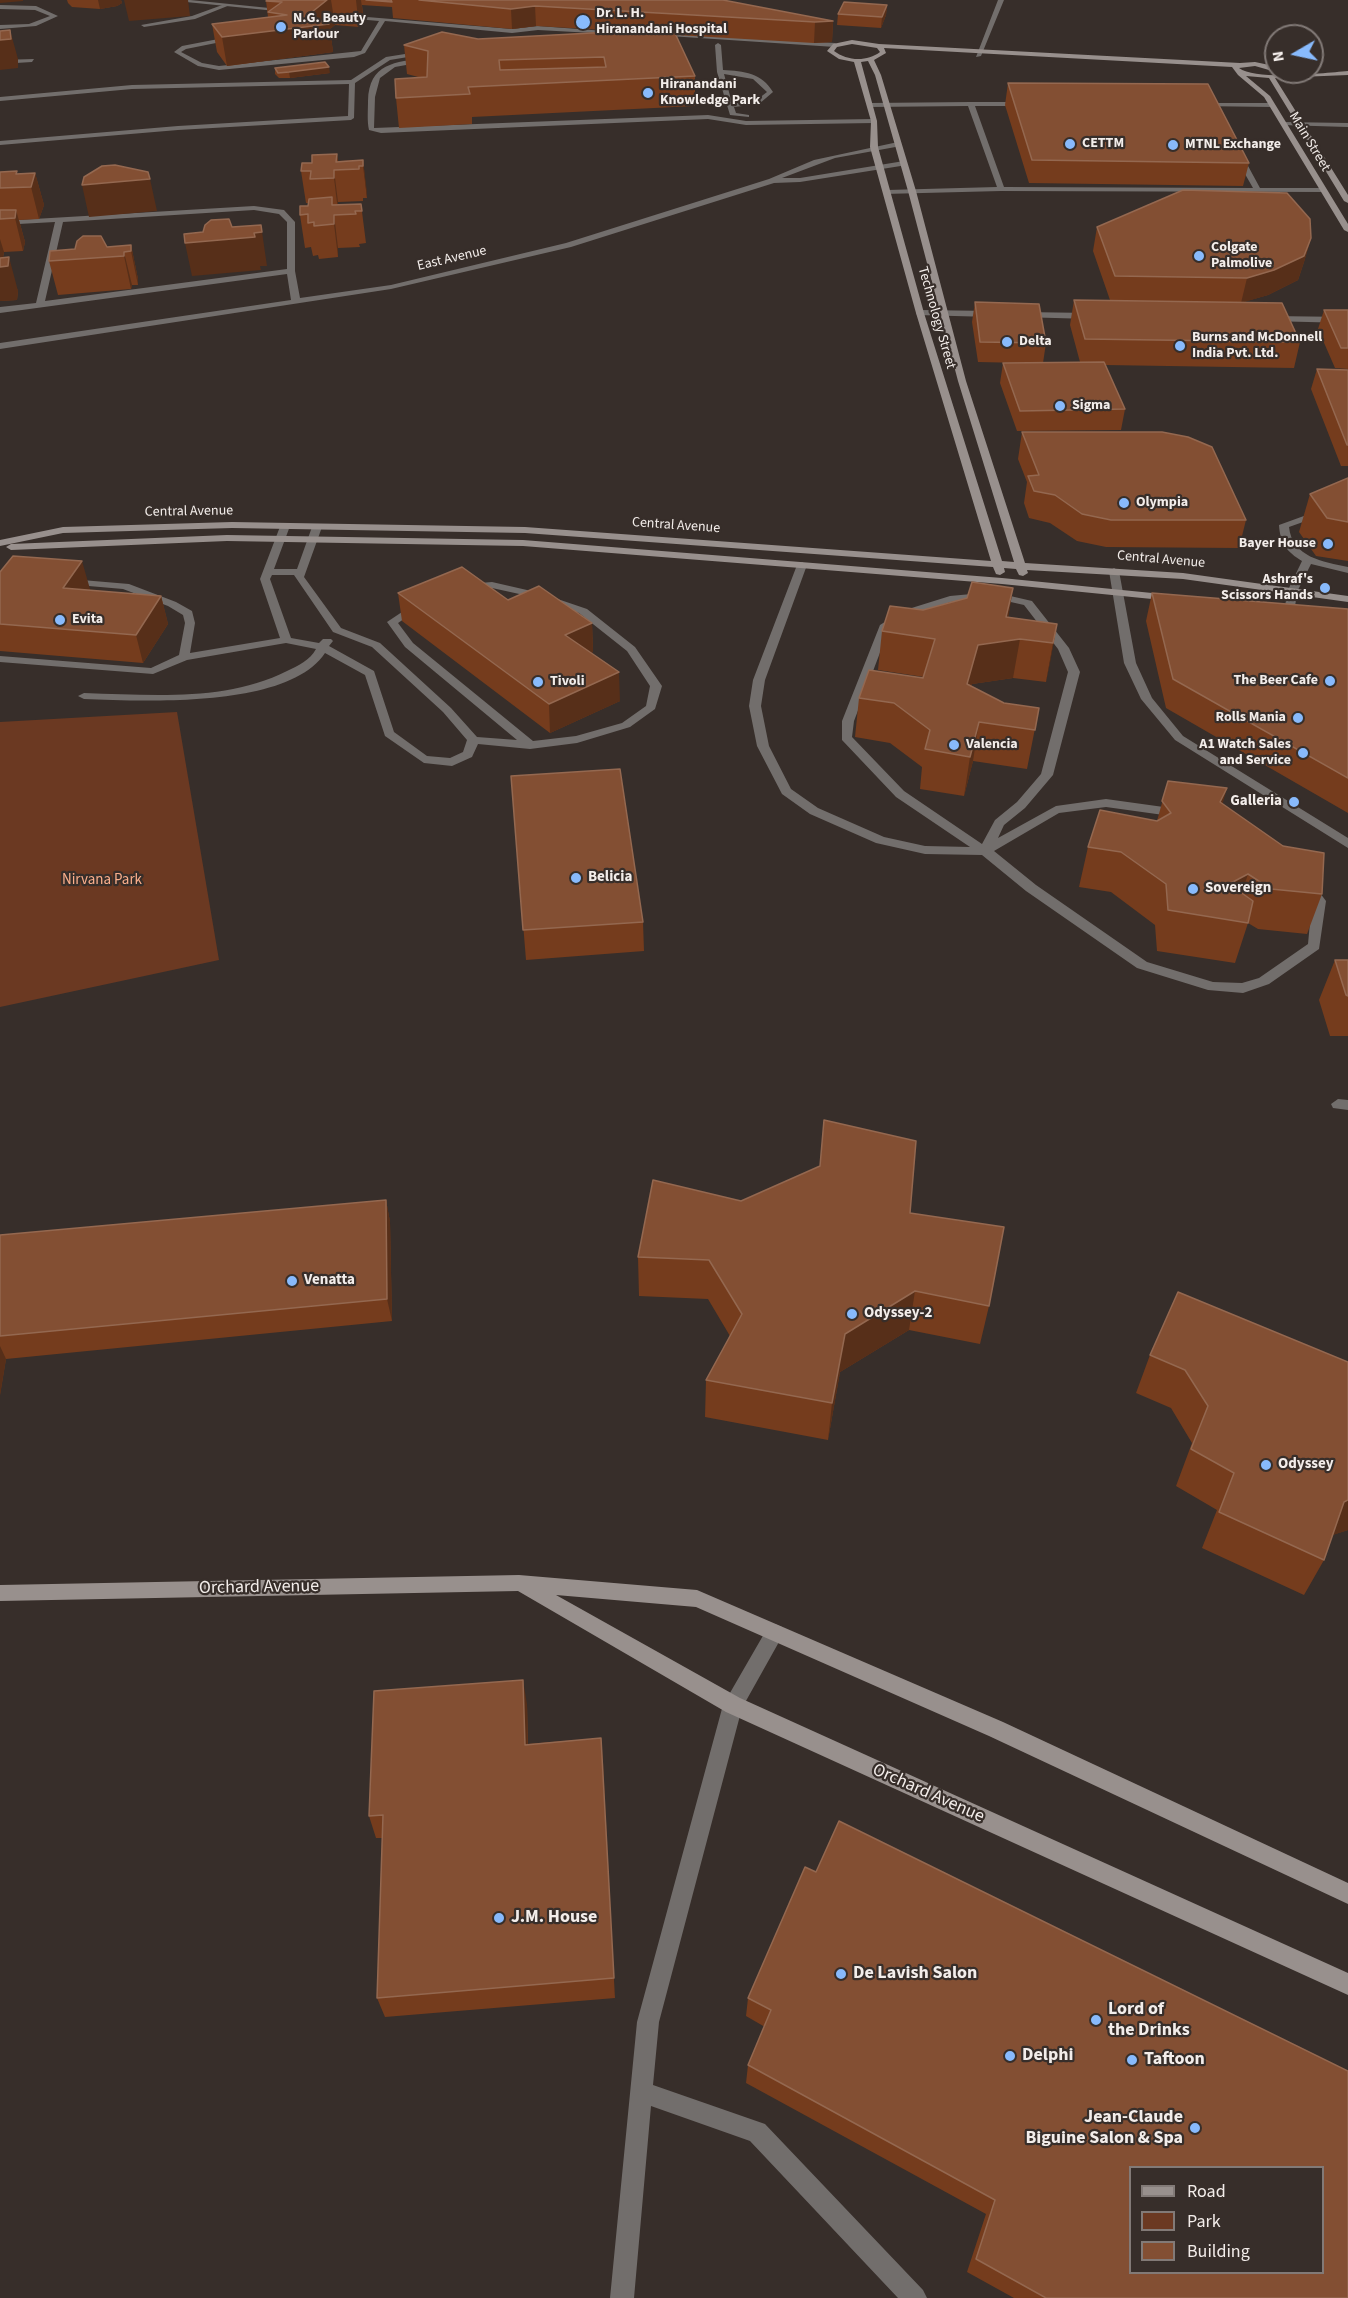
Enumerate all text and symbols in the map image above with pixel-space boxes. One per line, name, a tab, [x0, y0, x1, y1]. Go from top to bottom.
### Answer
place label: Dr. L. H. Hiranandani Hospital	[596, 6, 727, 38]
place label: N.G. Beauty Parlour	[293, 11, 366, 44]
marker: Dr. L. H. Hiranandani Hospital	[574, 13, 592, 31]
marker: N.G. Beauty Parlour	[274, 20, 288, 34]
north arrow	[1264, 24, 1324, 84]
text: N	[1267, 50, 1290, 63]
place label: Hiranandani Knowledge Park	[660, 77, 760, 110]
marker: Hiranandani Knowledge Park	[641, 86, 655, 100]
street label: Main Street	[1285, 109, 1333, 175]
place label: CETTM	[1082, 136, 1124, 152]
marker: CETTM	[1063, 137, 1077, 151]
place label: MTNL Exchange	[1185, 137, 1281, 153]
marker: MTNL Exchange	[1166, 138, 1180, 152]
place label: Colgate Palmolive	[1211, 240, 1272, 272]
street label: East Avenue	[416, 243, 488, 275]
marker: Colgate Palmolive	[1192, 249, 1206, 263]
street label: Technology Street	[913, 265, 959, 371]
place label: Burns and McDonnell India Pvt. Ltd.	[1192, 330, 1322, 362]
place label: Delta	[1019, 334, 1052, 350]
marker: Delta	[1000, 335, 1014, 349]
marker: Burns and McDonnell India Pvt. Ltd.	[1173, 339, 1187, 353]
place label: Sigma	[1072, 398, 1110, 414]
marker: Sigma	[1053, 399, 1067, 413]
place label: Olympia	[1136, 495, 1188, 511]
marker: Olympia	[1117, 496, 1131, 510]
street label: Central Avenue	[145, 503, 233, 521]
street label: Central Avenue	[631, 515, 721, 537]
place label: Bayer House	[1239, 536, 1316, 552]
marker: Bayer House	[1321, 537, 1335, 551]
street label: Central Avenue	[1116, 548, 1206, 572]
place label: Ashraf's Scissors Hands	[1221, 572, 1313, 604]
marker: Ashraf's Scissors Hands	[1318, 581, 1332, 595]
place label: Evita	[72, 612, 103, 628]
marker: Evita	[53, 613, 67, 627]
place label: The Beer Cafe	[1233, 673, 1318, 689]
place label: Tivoli	[550, 674, 584, 690]
marker: The Beer Cafe	[1323, 674, 1337, 688]
marker: Tivoli	[531, 675, 545, 689]
place label: Rolls Mania	[1215, 710, 1286, 726]
marker: Rolls Mania	[1291, 711, 1305, 725]
place label: Valencia	[966, 737, 1018, 753]
place label: A1 Watch Sales and Service	[1199, 737, 1291, 770]
marker: Valencia	[947, 738, 961, 752]
marker: A1 Watch Sales and Service	[1296, 746, 1310, 760]
place label: Galleria	[1230, 793, 1282, 811]
marker: Galleria	[1287, 795, 1301, 809]
place label: Belicia	[588, 869, 632, 887]
marker: Belicia	[569, 871, 583, 885]
park label: Nirvana Park	[62, 872, 142, 890]
place label: Sovereign	[1205, 880, 1271, 898]
marker: Sovereign	[1186, 882, 1200, 896]
place label: Venatta	[304, 1272, 355, 1290]
marker: Venatta	[285, 1274, 299, 1288]
place label: Odyssey-2	[864, 1305, 932, 1323]
marker: Odyssey-2	[845, 1307, 859, 1321]
place label: Odyssey	[1278, 1456, 1333, 1474]
marker: Odyssey	[1259, 1458, 1273, 1472]
street label: Orchard Avenue	[199, 1576, 319, 1600]
street label: Orchard Avenue	[869, 1760, 987, 1828]
place label: J.M. House	[511, 1907, 597, 1929]
marker: J.M. House	[492, 1911, 506, 1925]
place label: De Lavish Salon	[853, 1963, 977, 1985]
marker: De Lavish Salon	[834, 1967, 848, 1981]
place label: Lord of the Drinks	[1108, 1999, 1190, 2042]
marker: Lord of the Drinks	[1089, 2013, 1103, 2027]
place label: Delphi	[1022, 2045, 1073, 2067]
marker: Delphi	[1003, 2049, 1017, 2063]
place label: Taftoon	[1144, 2049, 1205, 2071]
marker: Taftoon	[1125, 2053, 1139, 2067]
place label: Jean-Claude Biguine Salon & Spa	[1025, 2107, 1183, 2150]
marker: Jean-Claude Biguine Salon & Spa	[1188, 2121, 1202, 2135]
legend	[1129, 2166, 1324, 2274]
text: Road	[1187, 2179, 1226, 2204]
text: Park	[1187, 2209, 1221, 2234]
text: Building	[1187, 2239, 1250, 2264]

